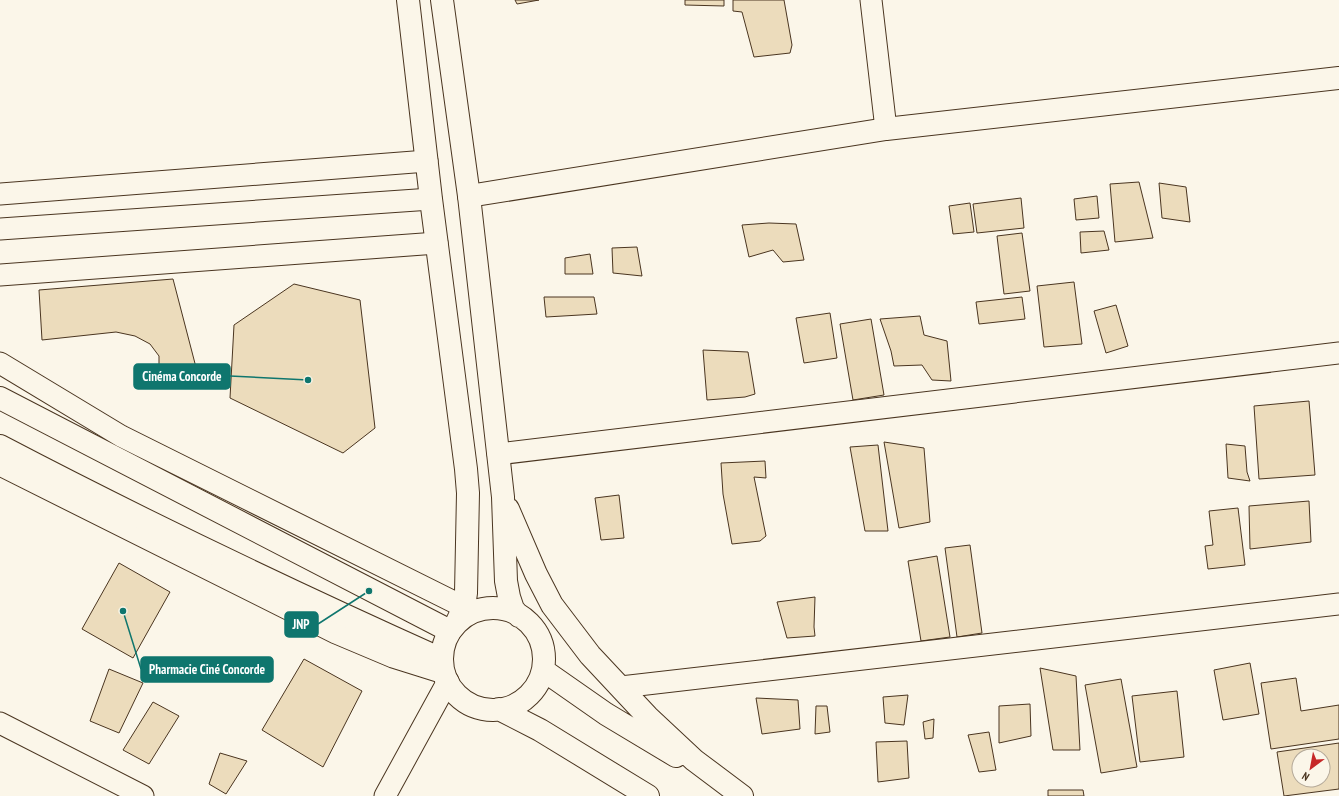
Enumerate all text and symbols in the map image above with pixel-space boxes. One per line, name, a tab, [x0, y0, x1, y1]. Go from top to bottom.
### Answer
callout: Cinéma Concorde	[134, 364, 230, 389]
text: Cinéma Concorde	[142, 368, 222, 385]
callout: JNP	[285, 612, 318, 637]
text: JNP	[292, 616, 309, 633]
callout: Pharmacie Ciné Concorde	[141, 657, 273, 682]
text: Pharmacie Ciné Concorde	[149, 661, 265, 678]
north arrow	[1291, 748, 1331, 788]
text: N	[1299, 769, 1312, 784]

